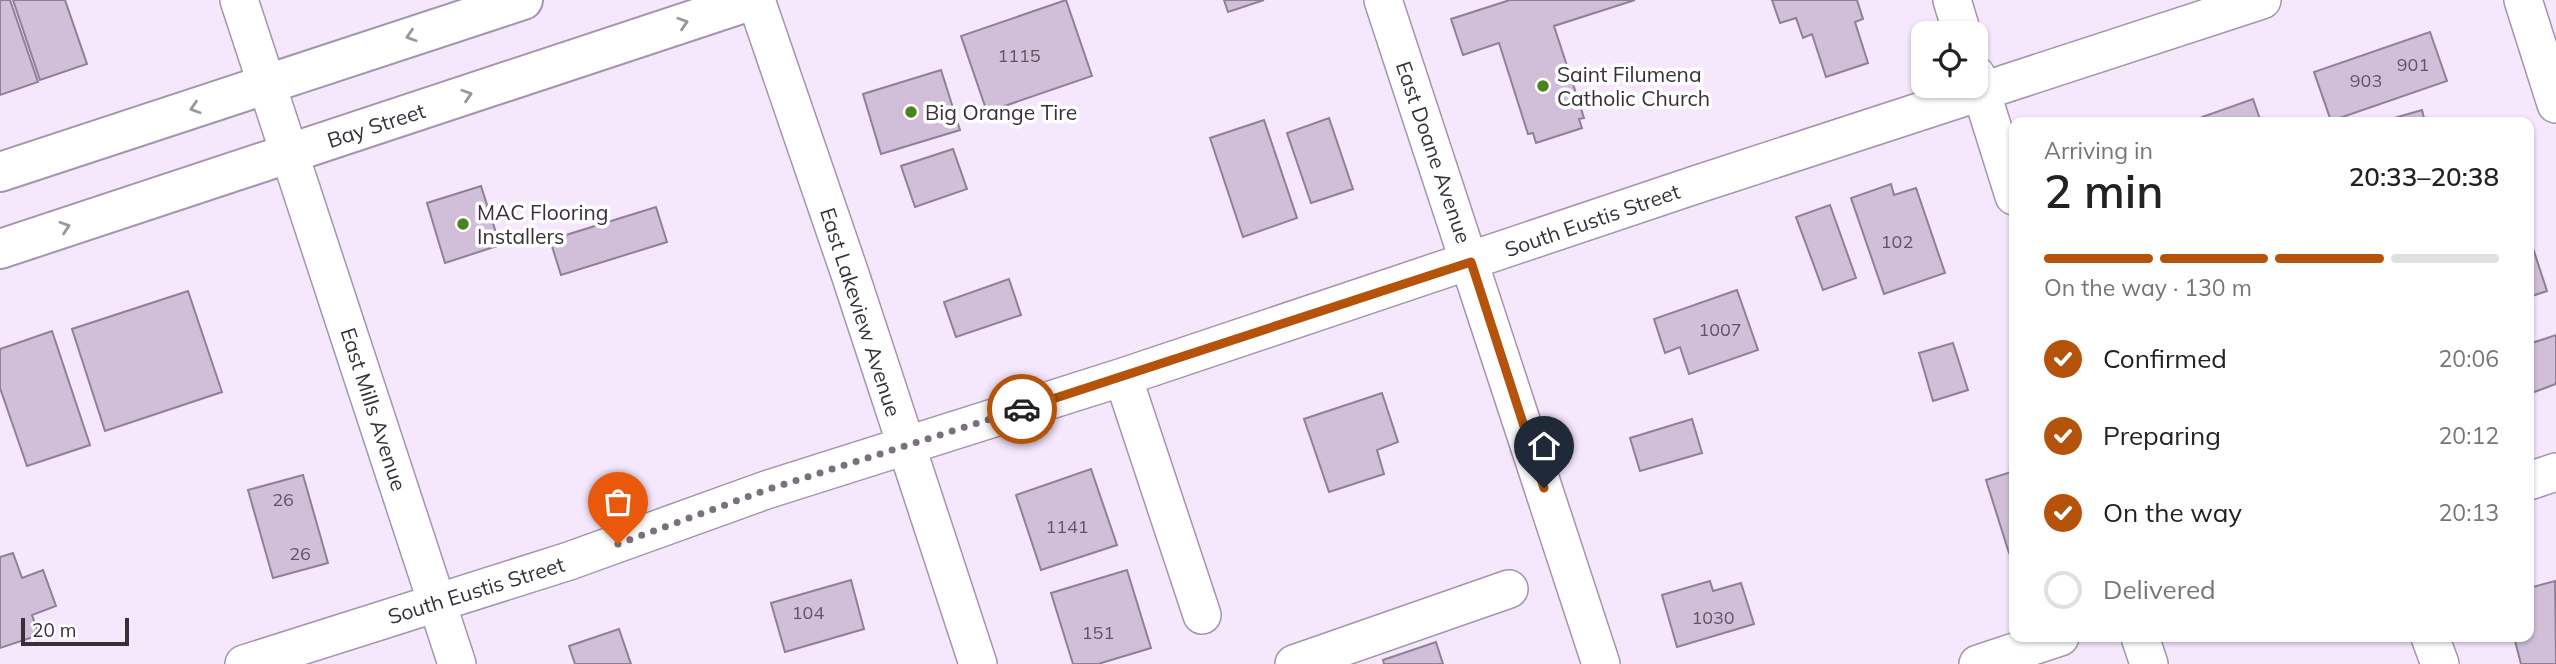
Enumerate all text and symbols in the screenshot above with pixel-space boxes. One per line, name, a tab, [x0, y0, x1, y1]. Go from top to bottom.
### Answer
one-way arrow	[676, 17, 689, 31]
map controls	[1911, 21, 1988, 98]
button: locate	[1911, 21, 1988, 98]
one-way arrow	[406, 28, 418, 43]
house number: 1115	[997, 44, 1041, 67]
house number: 901	[2397, 53, 2429, 76]
street label: East Doane Avenue	[1391, 58, 1477, 246]
place label: Saint Filumena Catholic Church	[1557, 61, 1710, 111]
house number: 903	[2350, 69, 2382, 92]
marker: Saint Filumena Catholic Church	[1535, 78, 1551, 94]
one-way arrow	[461, 88, 473, 103]
street label: Bay Street	[324, 97, 428, 153]
one-way arrow	[189, 99, 201, 114]
place label: Big Orange Tire	[925, 99, 1077, 125]
marker: Big Orange Tire	[903, 104, 919, 120]
text: Arriving in	[2044, 136, 2153, 165]
text: 20:33–20:38	[2349, 160, 2499, 193]
text: 2 min	[2044, 162, 2163, 220]
street label: South Eustis Street	[1501, 178, 1683, 262]
place label: MAC Flooring Installers	[477, 199, 608, 249]
street label: East Lakeview Avenue	[815, 204, 907, 420]
marker: MAC Flooring Installers	[455, 216, 471, 232]
one-way arrow	[58, 221, 70, 236]
house number: 102	[1881, 230, 1913, 253]
text: On the way · 130 m	[2044, 273, 2252, 302]
house number: 1007	[1698, 318, 1742, 341]
street label: East Mills Avenue	[335, 324, 413, 494]
icon: check	[2044, 340, 2082, 378]
text: Confirmed	[2103, 342, 2227, 375]
text: 20:06	[2439, 344, 2499, 373]
courier	[987, 374, 1057, 444]
icon: car	[1003, 390, 1041, 428]
pin	[1514, 416, 1574, 488]
icon: check	[2044, 417, 2082, 455]
text: Preparing	[2103, 419, 2221, 452]
text: 20:12	[2439, 421, 2499, 450]
icon: home	[1525, 427, 1563, 465]
pin	[588, 472, 648, 544]
icon: bag	[599, 483, 637, 521]
house number: 26	[272, 488, 294, 511]
icon: check	[2044, 494, 2082, 532]
text: On the way	[2103, 496, 2242, 529]
text: 20:13	[2439, 498, 2499, 527]
house number: 1141	[1045, 515, 1089, 538]
house number: 26	[289, 542, 311, 565]
street label: South Eustis Street	[384, 551, 568, 629]
text: Delivered	[2103, 573, 2216, 606]
house number: 104	[792, 601, 824, 624]
house number: 1030	[1691, 606, 1735, 629]
scale bar	[21, 615, 130, 647]
text: 20 m	[32, 618, 76, 642]
house number: 151	[1082, 621, 1114, 644]

